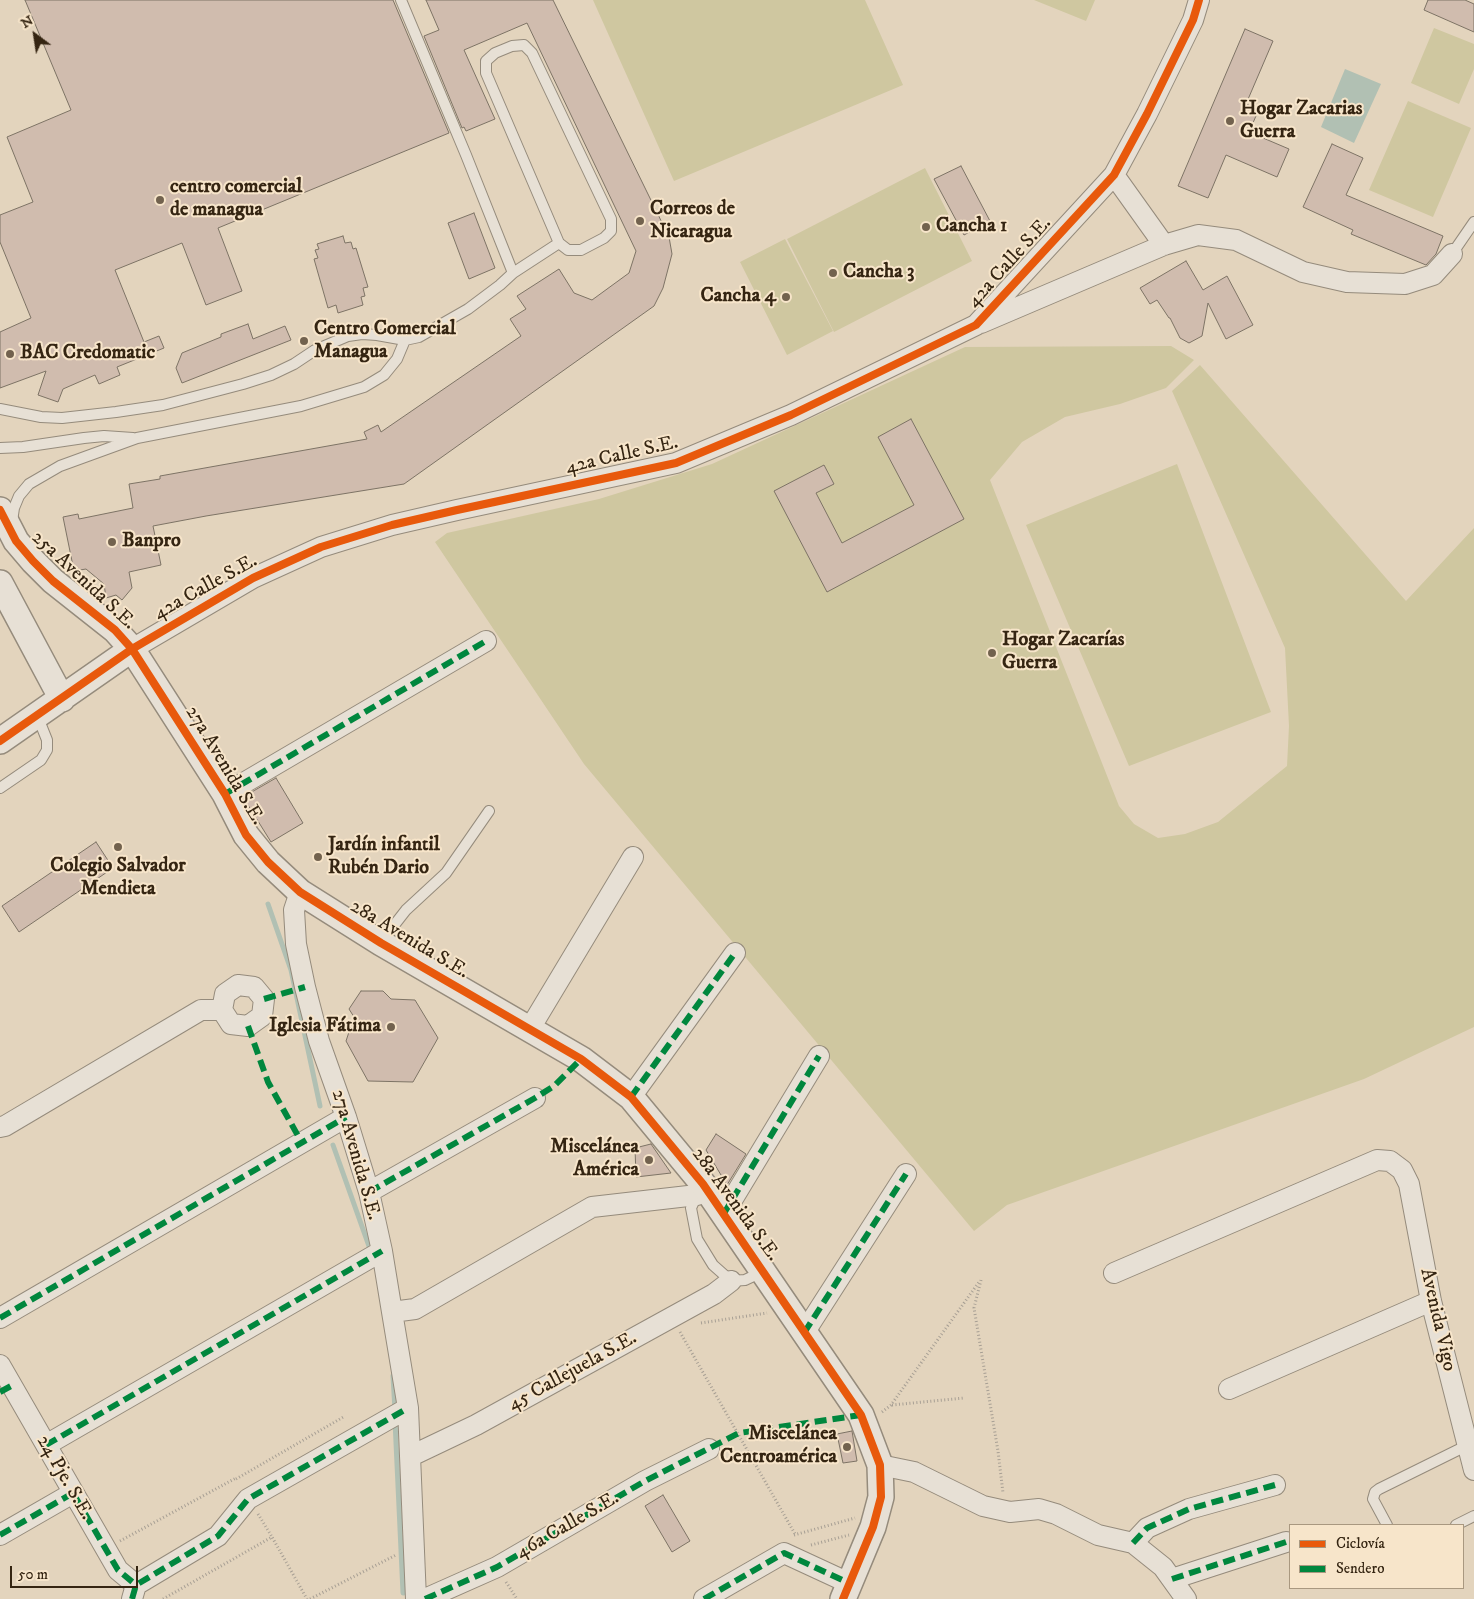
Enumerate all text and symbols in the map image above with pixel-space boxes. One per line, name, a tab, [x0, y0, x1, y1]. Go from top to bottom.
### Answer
north arrow	[10, 10, 60, 60]
text: N	[18, 11, 37, 33]
place label: Hogar Zacarias Guerra	[1240, 98, 1362, 145]
marker: Hogar Zacarias Guerra	[1224, 115, 1236, 127]
place label: centro comercial de managua	[170, 176, 302, 223]
marker: centro comercial de managua	[154, 194, 166, 206]
place label: Correos de Nicaragua	[650, 198, 735, 245]
street label: 42a Calle S.E.	[963, 212, 1057, 314]
marker: Correos de Nicaragua	[634, 215, 646, 227]
place label: Cancha 1	[936, 215, 1007, 239]
marker: Cancha 1	[920, 221, 932, 233]
place label: Cancha 3	[843, 261, 915, 285]
marker: Cancha 3	[827, 267, 839, 279]
place label: Cancha 4	[700, 285, 776, 309]
marker: Cancha 4	[780, 291, 792, 303]
place label: Centro Comercial Managua	[314, 318, 456, 365]
marker: Centro Comercial Managua	[298, 335, 310, 347]
place label: BAC Credomatic	[20, 342, 155, 366]
marker: BAC Credomatic	[4, 348, 16, 360]
street label: 42a Calle S.E.	[563, 431, 681, 481]
street label: 25a Avenida S.E.	[26, 526, 140, 636]
place label: Banpro	[122, 530, 181, 554]
marker: Banpro	[106, 536, 118, 548]
street label: 42a Calle S.E.	[150, 550, 262, 626]
place label: Hogar Zacarías Guerra	[1002, 629, 1124, 676]
marker: Hogar Zacarías Guerra	[986, 647, 998, 659]
street label: 27a Avenida S.E.	[179, 702, 269, 830]
place label: Jardín infantil Rubén Dario	[328, 834, 440, 881]
marker: Colegio Salvador Mendieta	[112, 841, 124, 853]
marker: Jardín infantil Rubén Dario	[312, 851, 324, 863]
place label: Colegio Salvador Mendieta	[50, 855, 186, 902]
street label: 28a Avenida S.E.	[345, 895, 473, 985]
place label: Iglesia Fátima	[269, 1015, 381, 1039]
marker: Iglesia Fátima	[385, 1021, 397, 1033]
street label: 27a Avenida S.E.	[325, 1087, 385, 1223]
place label: Miscelánea América	[550, 1136, 639, 1183]
street label: 28a Avenida S.E.	[686, 1144, 784, 1266]
marker: Miscelánea América	[643, 1154, 655, 1166]
street label: Avenida Vigo	[1414, 1266, 1460, 1374]
street label: 45 Callejuela S.E.	[505, 1327, 641, 1417]
place label: Miscelánea Centroamérica	[720, 1423, 837, 1470]
street label: 24 Pje. S.E.	[30, 1432, 98, 1524]
marker: Miscelánea Centroamérica	[841, 1441, 853, 1453]
street label: 46a Calle S.E.	[512, 1487, 624, 1565]
legend	[1289, 1524, 1464, 1589]
text: Ciclovía	[1336, 1534, 1385, 1553]
scale bar	[12, 1556, 140, 1588]
text: Sendero	[1336, 1559, 1384, 1578]
text: 50 m	[18, 1565, 48, 1584]

